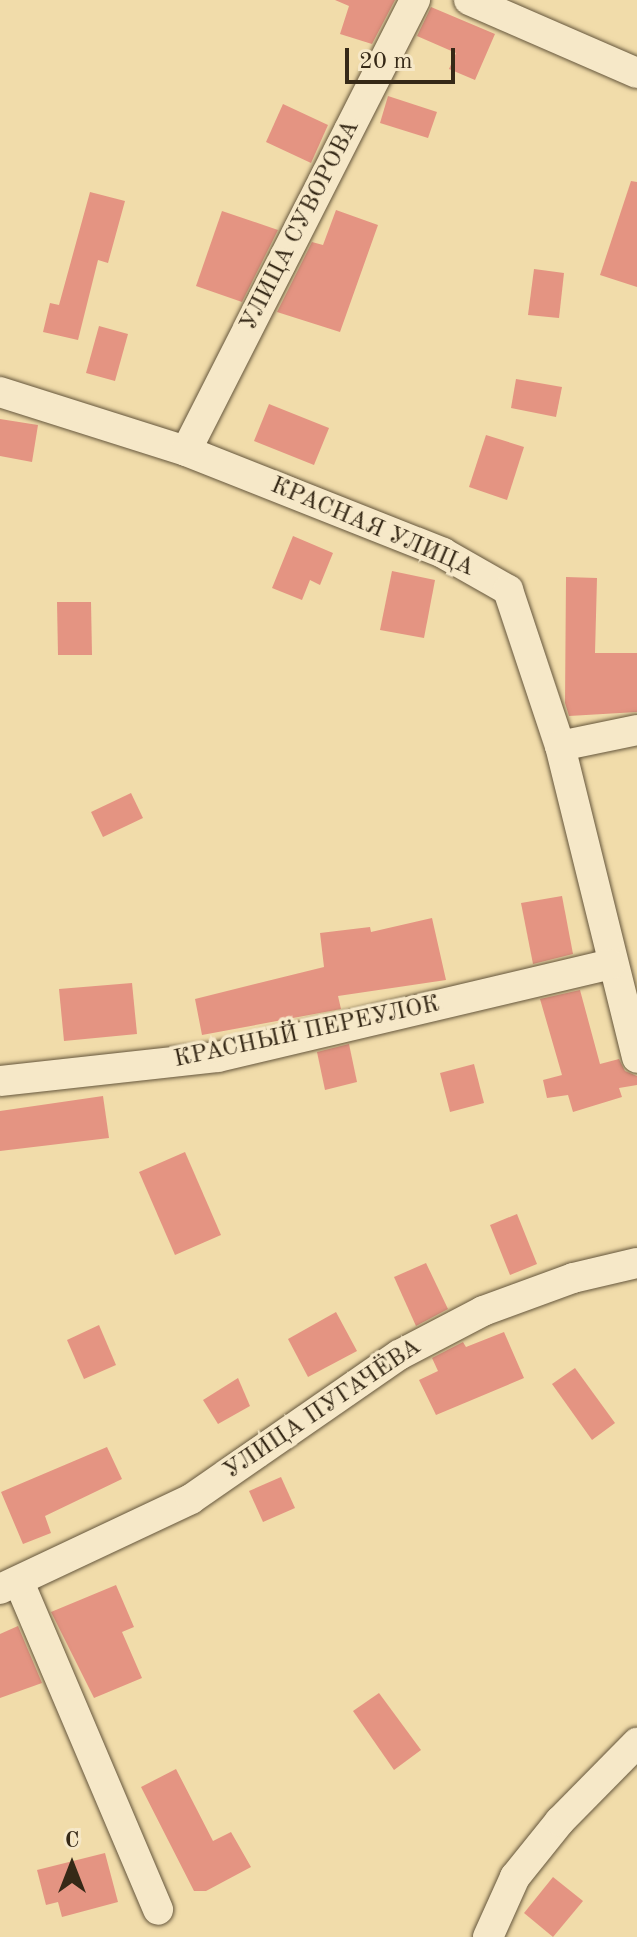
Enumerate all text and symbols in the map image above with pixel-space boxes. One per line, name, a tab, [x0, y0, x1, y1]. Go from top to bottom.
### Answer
scale bar	[349, 32, 459, 82]
text: 20 m	[359, 50, 413, 74]
street label: УЛИЦА СУВОРОВА	[235, 116, 367, 336]
street label: КРАСНАЯ УЛИЦА	[266, 472, 478, 584]
street label: КРАСНЫЙ ПЕРЕУЛОК	[171, 991, 443, 1075]
street label: УЛИЦА ПУГАЧЁВА	[219, 1333, 427, 1487]
north arrow	[32, 1825, 112, 1905]
text: С	[65, 1830, 79, 1852]

